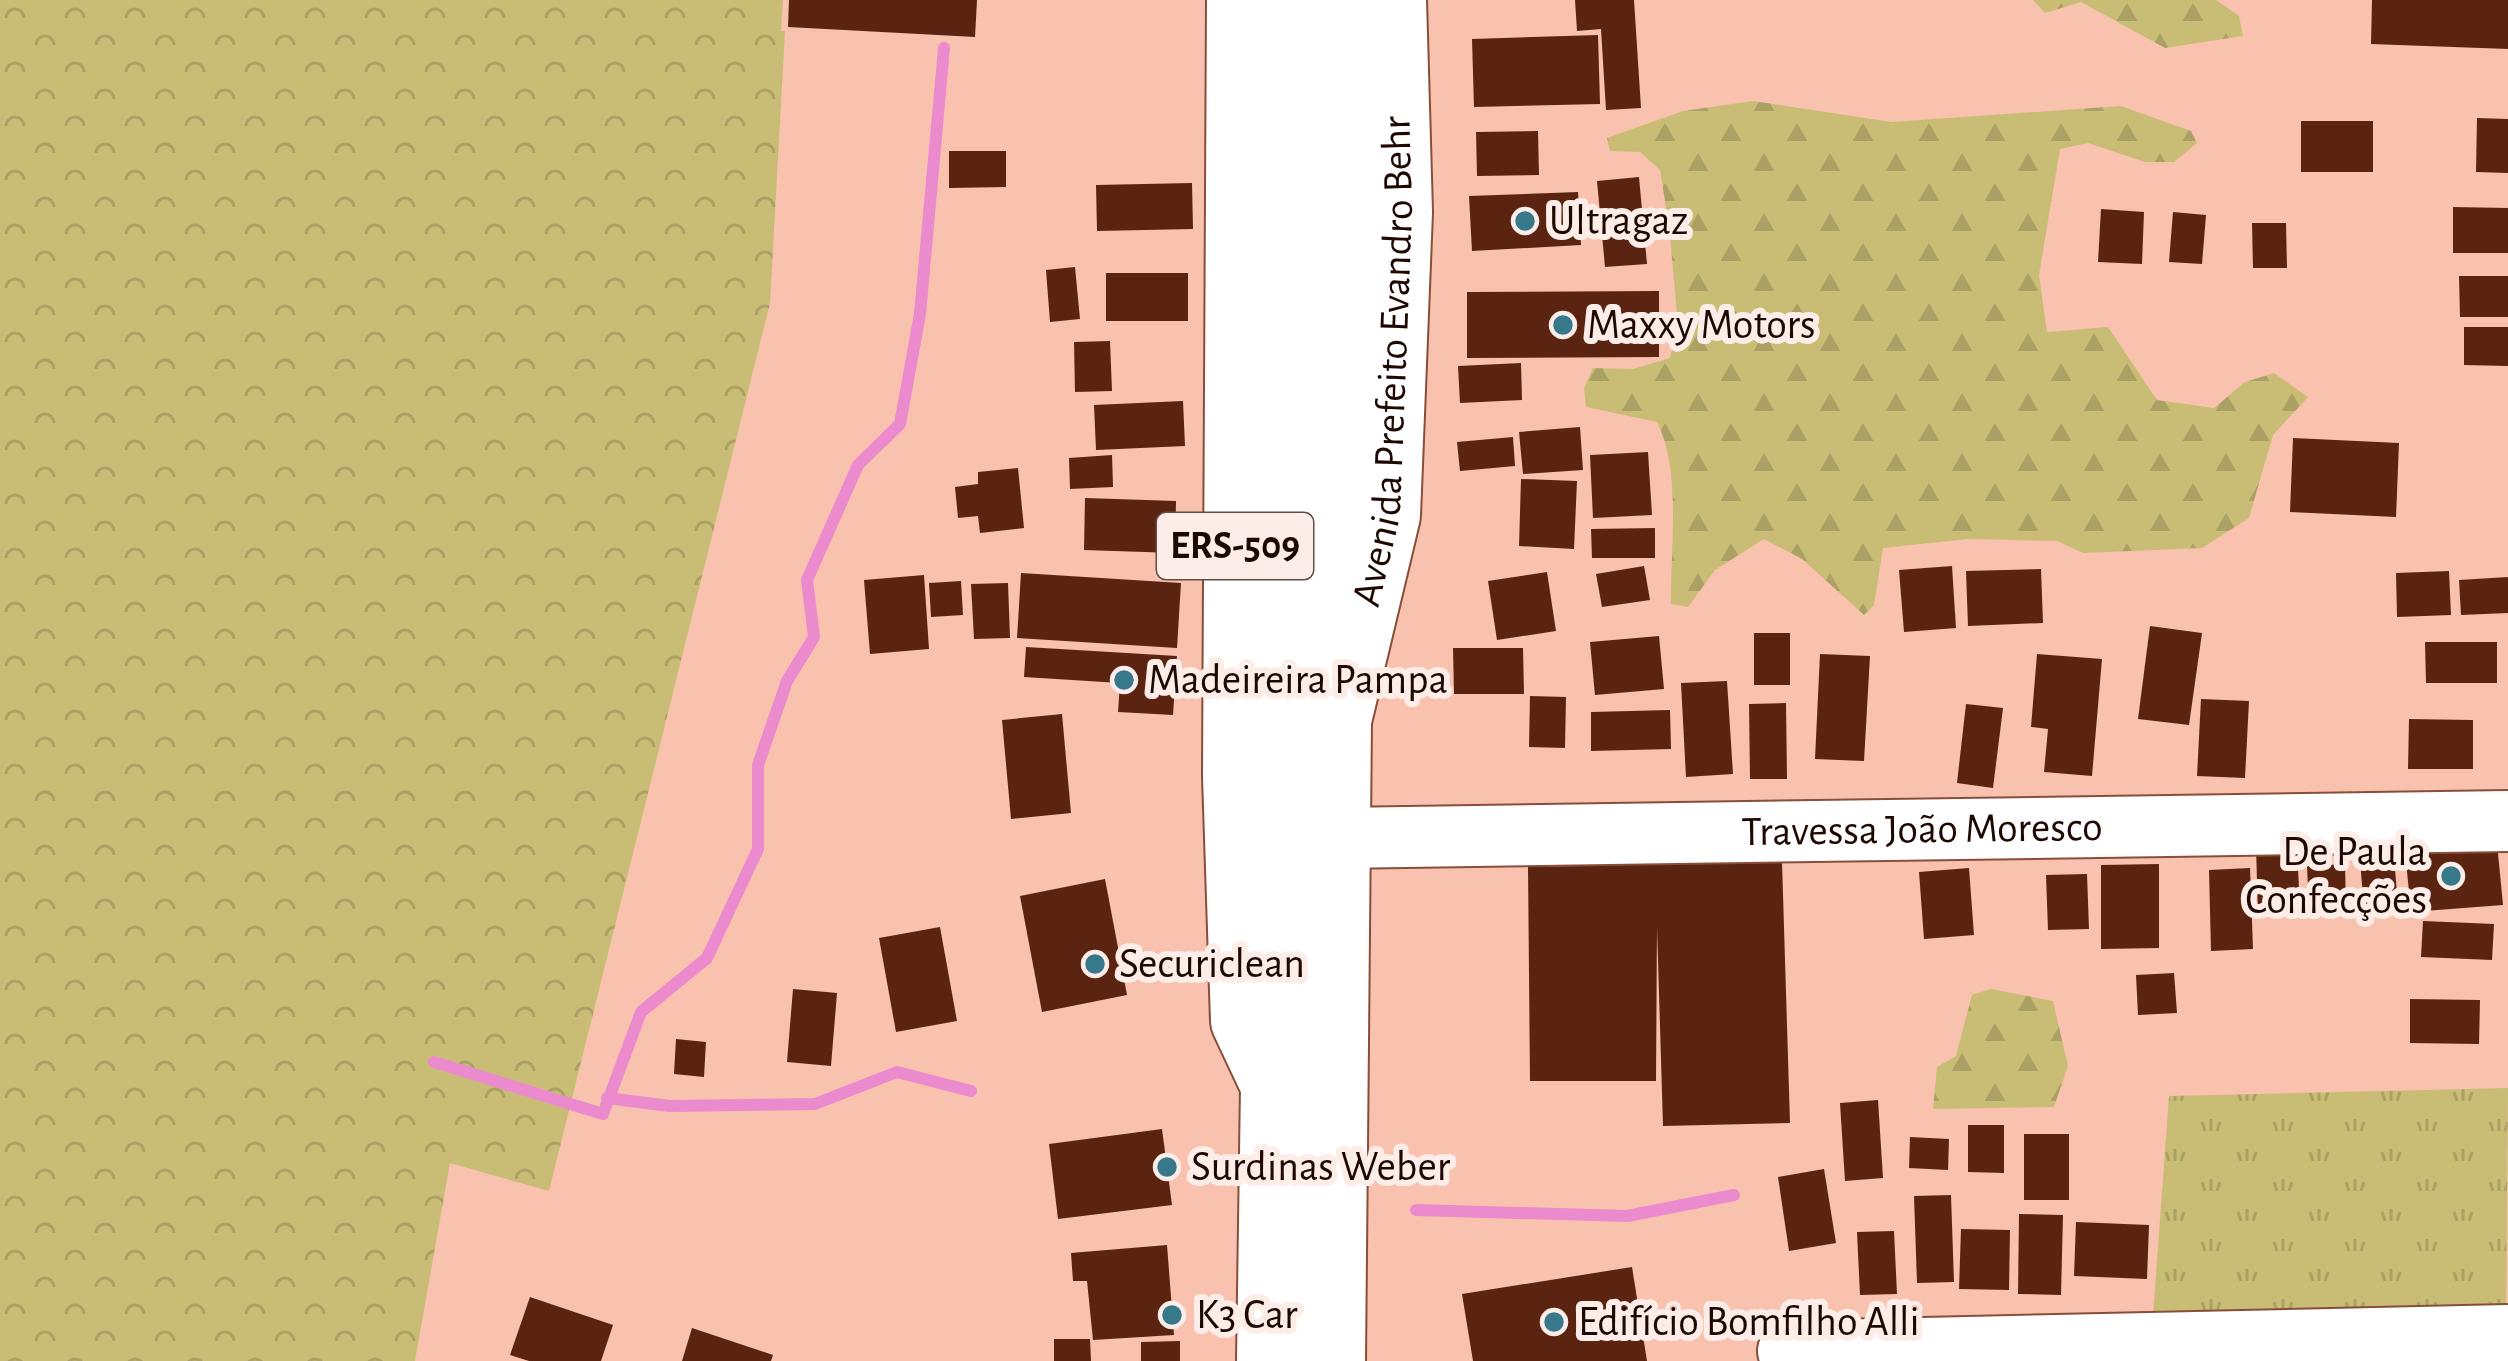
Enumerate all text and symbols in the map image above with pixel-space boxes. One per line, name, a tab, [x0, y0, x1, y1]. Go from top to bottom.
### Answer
street label: Avenida Prefeito Evandro Behr	[1345, 115, 1420, 610]
place label: Ultragaz	[1549, 200, 1688, 242]
marker: Ultragaz	[1512, 208, 1538, 234]
place label: Maxxy Motors	[1587, 304, 1816, 346]
marker: Maxxy Motors	[1550, 312, 1576, 338]
road number: ERS-509	[1157, 513, 1313, 579]
place label: Madeireira Pampa	[1148, 659, 1448, 701]
marker: Madeireira Pampa	[1111, 667, 1137, 693]
street label: Travessa João Moresco	[1741, 806, 2103, 853]
place label: De Paula Confecções	[2245, 831, 2427, 921]
marker: De Paula Confecções	[2438, 863, 2464, 889]
place label: Securiclean	[1119, 943, 1305, 985]
marker: Securiclean	[1082, 951, 1108, 977]
place label: Surdinas Weber	[1191, 1146, 1451, 1188]
marker: Surdinas Weber	[1154, 1154, 1180, 1180]
place label: K3 Car	[1196, 1294, 1298, 1336]
place label: Edifício Bomfilho Alli	[1578, 1301, 1920, 1343]
marker: K3 Car	[1159, 1302, 1185, 1328]
marker: Edifício Bomfilho Alli	[1541, 1309, 1567, 1335]

